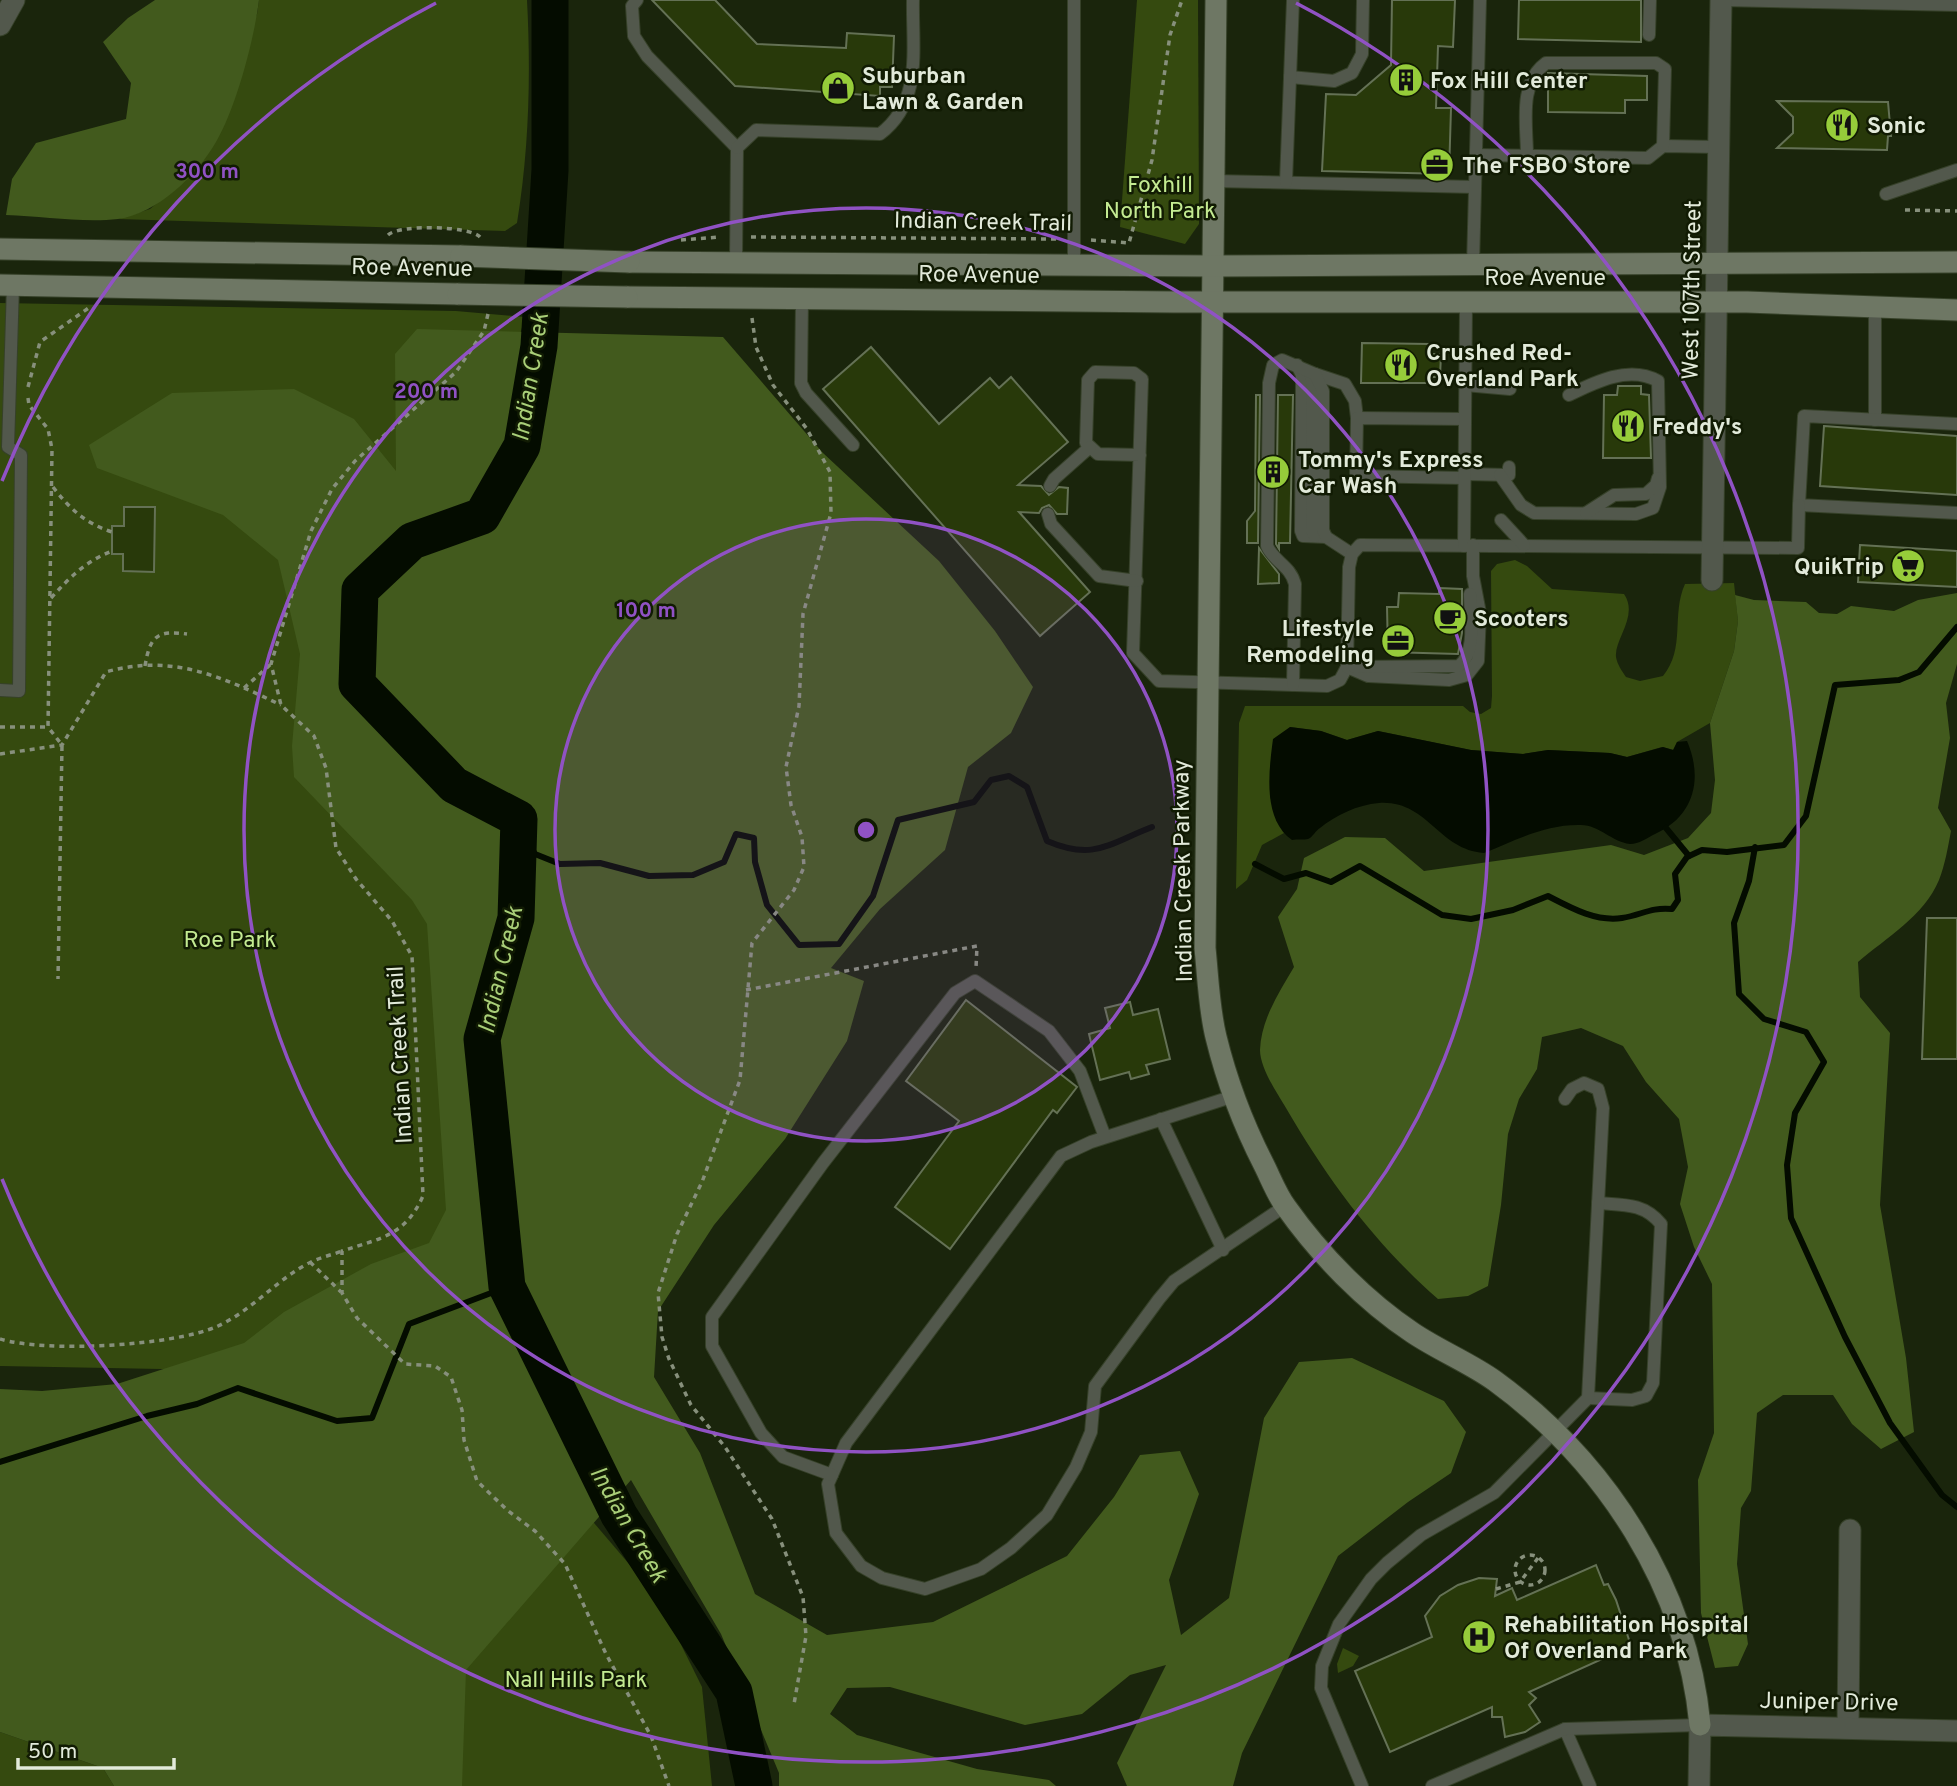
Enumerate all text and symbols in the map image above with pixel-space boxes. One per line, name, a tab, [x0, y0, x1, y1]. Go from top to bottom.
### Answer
building icon: Fox Hill Center	[1387, 61, 1425, 99]
place label: Suburban Lawn & Garden	[862, 63, 1024, 118]
place label: Fox Hill Center	[1430, 68, 1588, 97]
shop icon: Suburban Lawn & Garden	[819, 69, 857, 107]
restaurant icon: Sonic	[1823, 106, 1861, 144]
place label: Sonic	[1867, 113, 1926, 142]
office icon: The FSBO Store	[1418, 146, 1456, 184]
place label: The FSBO Store	[1462, 153, 1631, 182]
text: 300 m	[175, 159, 239, 186]
park label: Foxhill North Park	[1104, 172, 1216, 227]
street label: West 107th Street	[1677, 200, 1710, 380]
street label: Indian Creek Trail	[894, 207, 1072, 240]
street label: Roe Avenue	[351, 254, 473, 285]
street label: Roe Avenue	[918, 261, 1040, 292]
street label: Roe Avenue	[1484, 265, 1606, 294]
water label: Indian Creek	[507, 310, 557, 444]
place label: Crushed Red- Overland Park	[1426, 340, 1579, 395]
restaurant icon: Crushed Red- Overland Park	[1382, 346, 1420, 384]
text: 200 m	[394, 379, 458, 406]
restaurant icon: Freddy's	[1609, 407, 1647, 445]
place label: Freddy's	[1652, 414, 1742, 443]
place label: Tommy's Express Car Wash	[1298, 447, 1484, 502]
building icon: Tommy's Express Car Wash	[1254, 453, 1292, 491]
supermarket icon: QuikTrip	[1889, 547, 1927, 585]
place label: QuikTrip	[1794, 554, 1884, 583]
text: 100 m	[616, 598, 676, 625]
cafe icon: Scooters	[1431, 599, 1469, 637]
place label: Scooters	[1474, 606, 1569, 635]
place label: Lifestyle Remodeling	[1246, 616, 1374, 671]
office icon: Lifestyle Remodeling	[1379, 622, 1417, 660]
street label: Indian Creek Parkway	[1168, 759, 1201, 983]
centre of rings	[854, 818, 878, 842]
water label: Indian Creek	[473, 903, 531, 1037]
park label: Roe Park	[183, 927, 277, 956]
street label: Indian Creek Trail	[382, 965, 421, 1145]
water label: Indian Creek	[582, 1461, 673, 1590]
place label: Rehabilitation Hospital Of Overland Park	[1504, 1612, 1749, 1667]
hospital icon: Rehabilitation Hospital Of Overland Park	[1460, 1618, 1498, 1656]
park label: Nall Hills Park	[505, 1667, 647, 1696]
street label: Juniper Drive	[1759, 1688, 1899, 1719]
scale bar	[18, 1726, 173, 1770]
text: 50 m	[28, 1739, 77, 1766]

